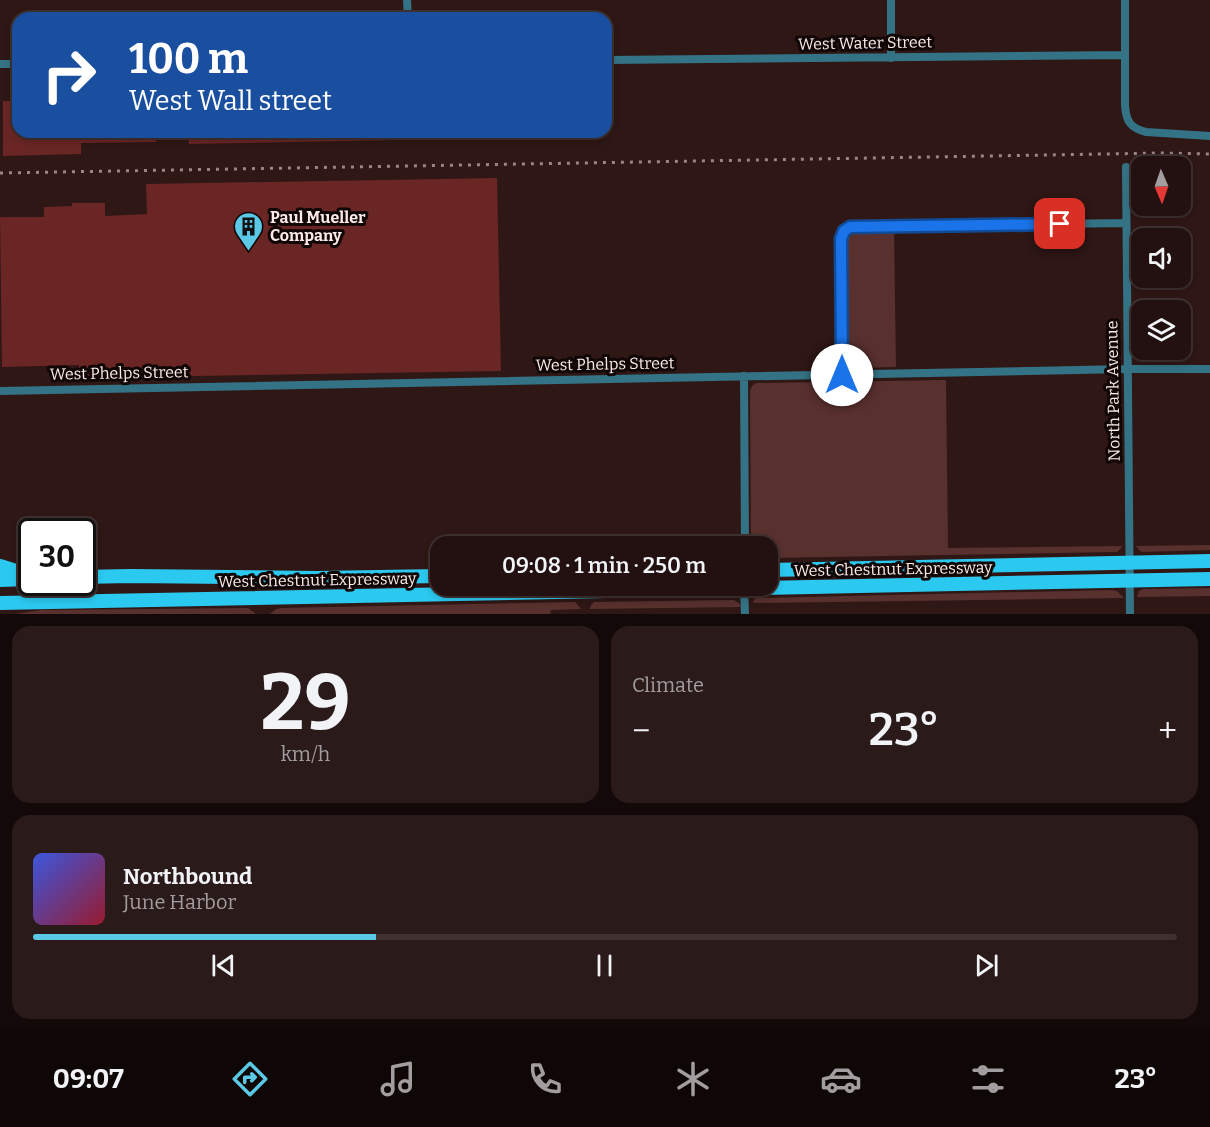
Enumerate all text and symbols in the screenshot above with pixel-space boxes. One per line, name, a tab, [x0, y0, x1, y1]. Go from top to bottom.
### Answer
street label: West Water Street	[798, 32, 932, 54]
text: 100 m	[129, 34, 248, 84]
icon: right	[30, 36, 108, 114]
text: West Wall street	[129, 85, 332, 117]
north arrow	[1131, 156, 1191, 216]
map controls	[1131, 156, 1191, 360]
pin	[1034, 198, 1085, 249]
icon: arrive	[1043, 207, 1076, 240]
place label: Paul Mueller Company	[270, 208, 366, 245]
building icon: Paul Mueller Company	[233, 210, 265, 252]
button: sound	[1131, 228, 1191, 288]
button: layers	[1131, 300, 1191, 360]
street label: North Park Avenue	[1102, 321, 1124, 461]
position arrow	[810, 343, 874, 407]
street label: West Phelps Street	[535, 353, 675, 375]
street label: West Phelps Street	[49, 362, 189, 384]
speed limit sign: 30	[18, 518, 96, 596]
text: 09:08 · 1 min · 250 m	[502, 552, 706, 579]
street label: West Chestnut Expressway	[793, 558, 993, 580]
street label: West Chestnut Expressway	[217, 569, 417, 591]
text: 29	[260, 656, 351, 750]
text: Climate	[632, 673, 704, 697]
text: 23°	[869, 703, 940, 757]
text: −	[632, 711, 650, 751]
text: +	[1158, 711, 1177, 751]
text: km/h	[281, 742, 330, 766]
text: Northbound	[123, 863, 252, 890]
text: June Harbor	[123, 890, 236, 914]
icon: previous	[207, 949, 240, 982]
icon: pause	[588, 949, 621, 982]
icon: next	[970, 949, 1003, 982]
icon: directions	[229, 1058, 271, 1100]
icon: music	[377, 1058, 419, 1100]
icon: phone	[524, 1058, 566, 1100]
icon: climate	[672, 1058, 714, 1100]
icon: car	[820, 1058, 862, 1100]
icon: filters	[967, 1058, 1009, 1100]
text: 09:07	[53, 1063, 124, 1095]
text: 23°	[1115, 1063, 1157, 1095]

